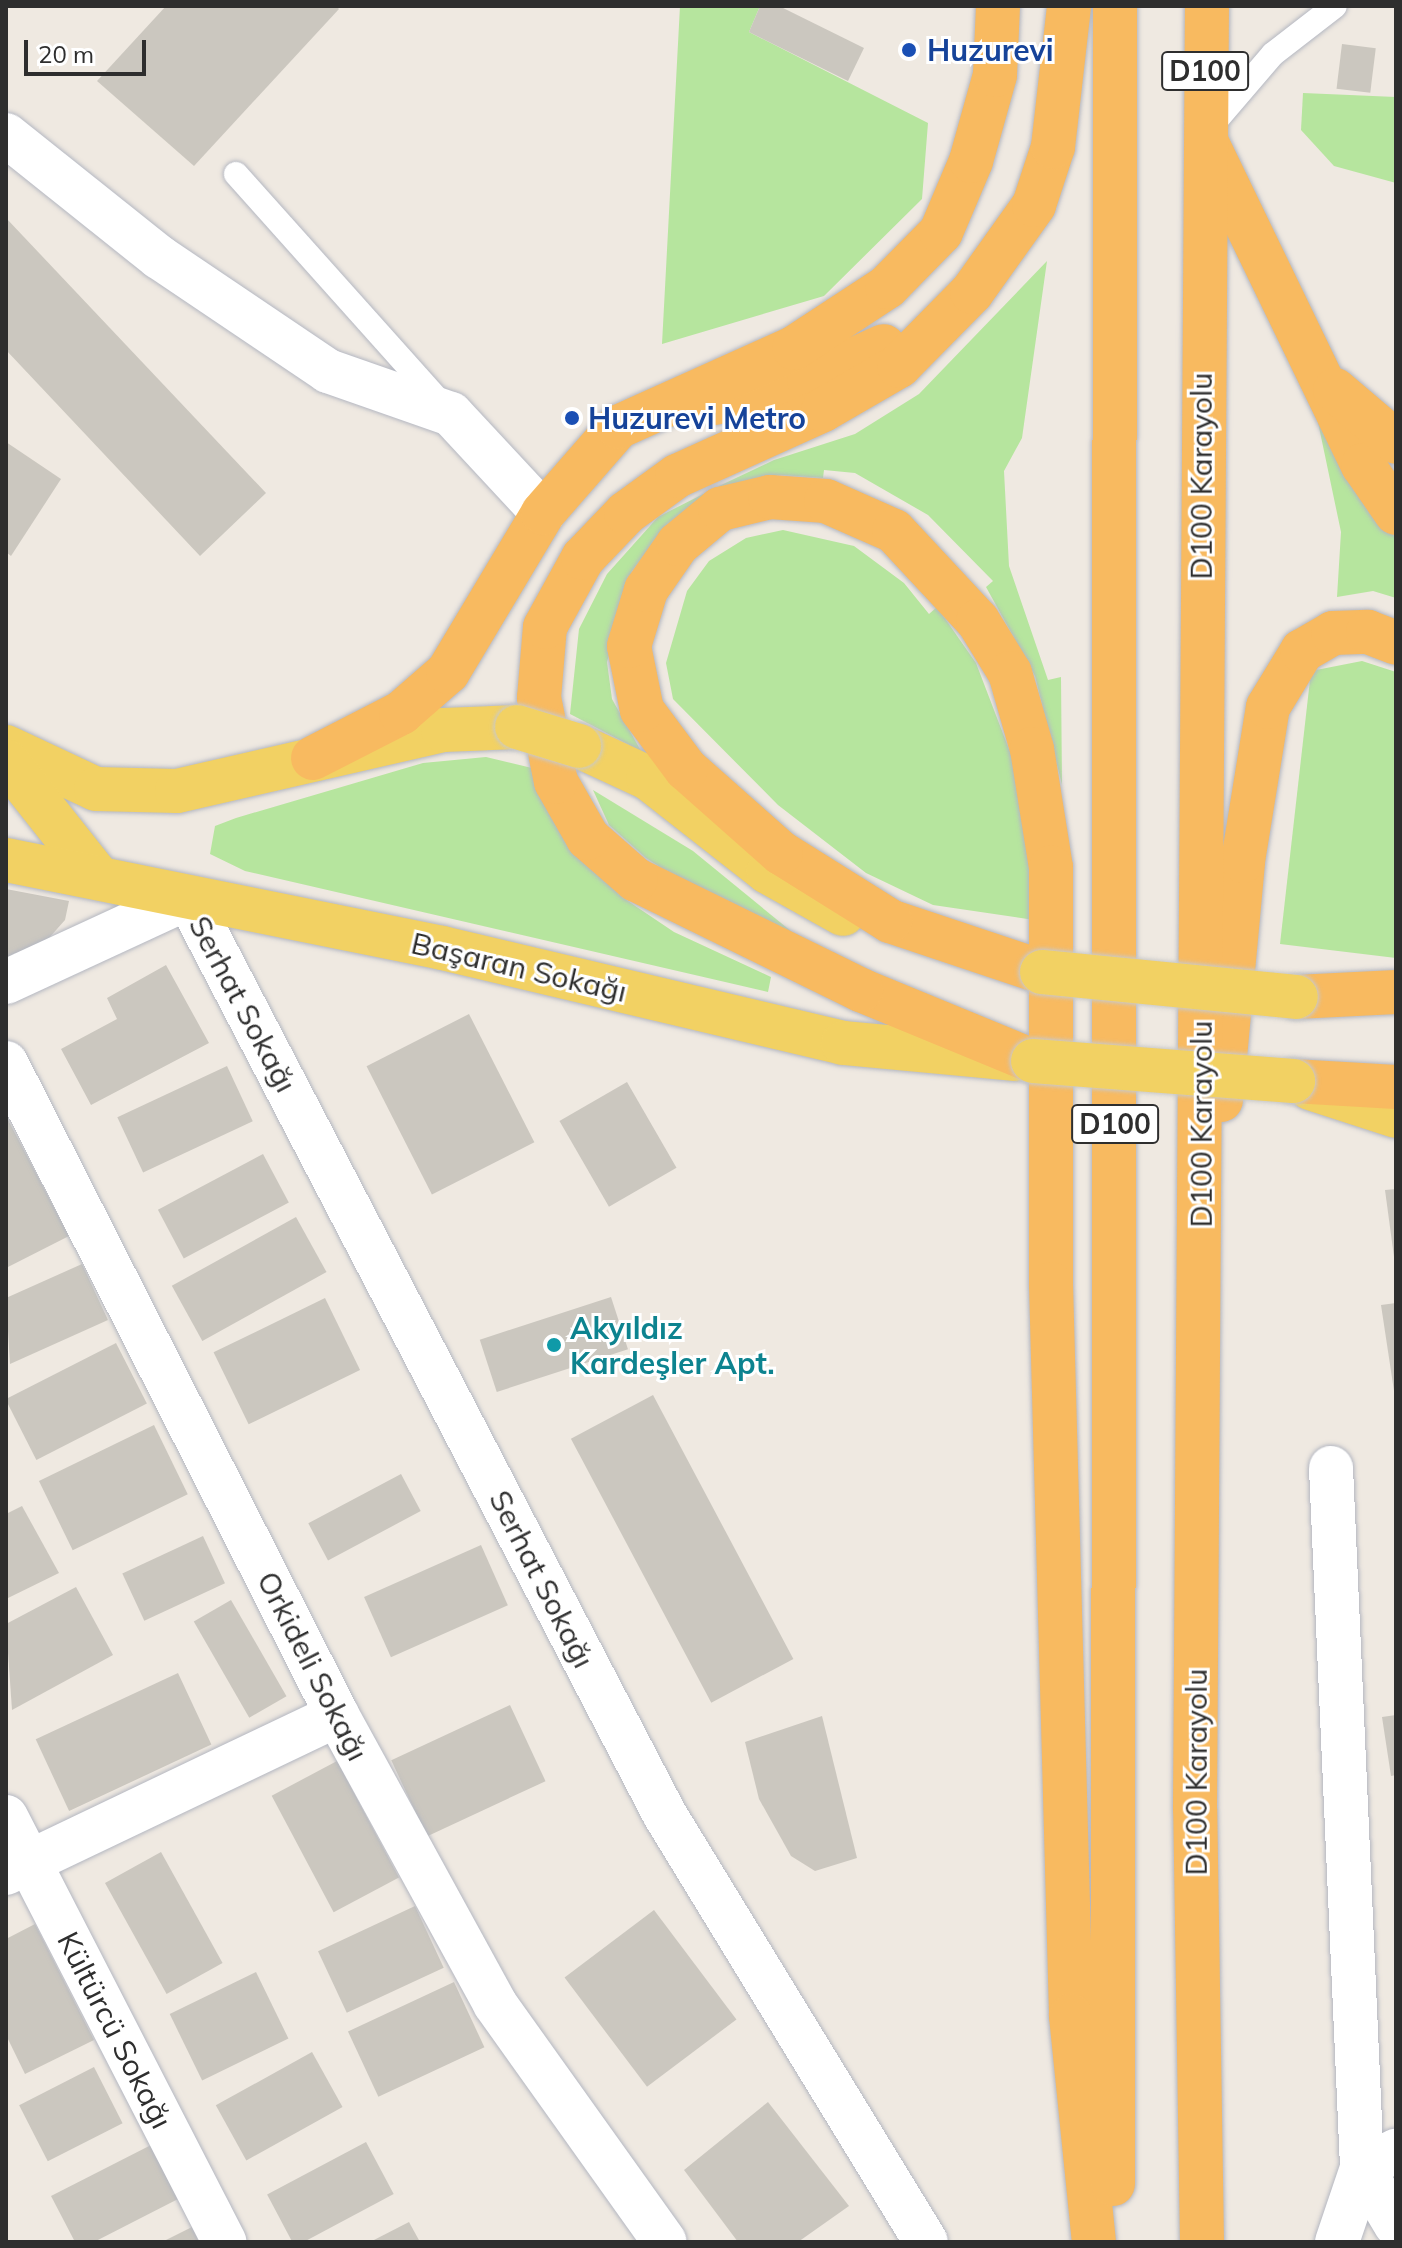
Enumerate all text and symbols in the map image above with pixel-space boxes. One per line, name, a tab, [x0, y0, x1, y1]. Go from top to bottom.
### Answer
scale bar	[28, 24, 150, 74]
place label: Huzurevi	[927, 32, 1054, 68]
text: 20 m	[38, 39, 94, 69]
marker: Huzurevi	[898, 39, 920, 61]
road number: D100	[1161, 47, 1249, 95]
street label: D100 Karayolu	[1183, 372, 1219, 580]
place label: Huzurevi Metro	[588, 400, 806, 436]
marker: Huzurevi Metro	[563, 409, 581, 427]
street label: Serhat Sokağı	[182, 910, 304, 1098]
street label: Başaran Sokağı	[408, 925, 630, 1009]
street label: D100 Karayolu	[1183, 1020, 1219, 1228]
road number: D100	[1071, 1100, 1159, 1148]
place label: Akyıldız Kardeşler Apt.	[570, 1310, 775, 1380]
marker: Akyıldız Kardeşler Apt.	[545, 1336, 563, 1354]
street label: Serhat Sokağı	[482, 1484, 602, 1674]
street label: Orkideli Sokağı	[250, 1565, 376, 1767]
street label: D100 Karayolu	[1178, 1668, 1214, 1876]
street label: Kültürcü Sokağı	[50, 1926, 180, 2134]

